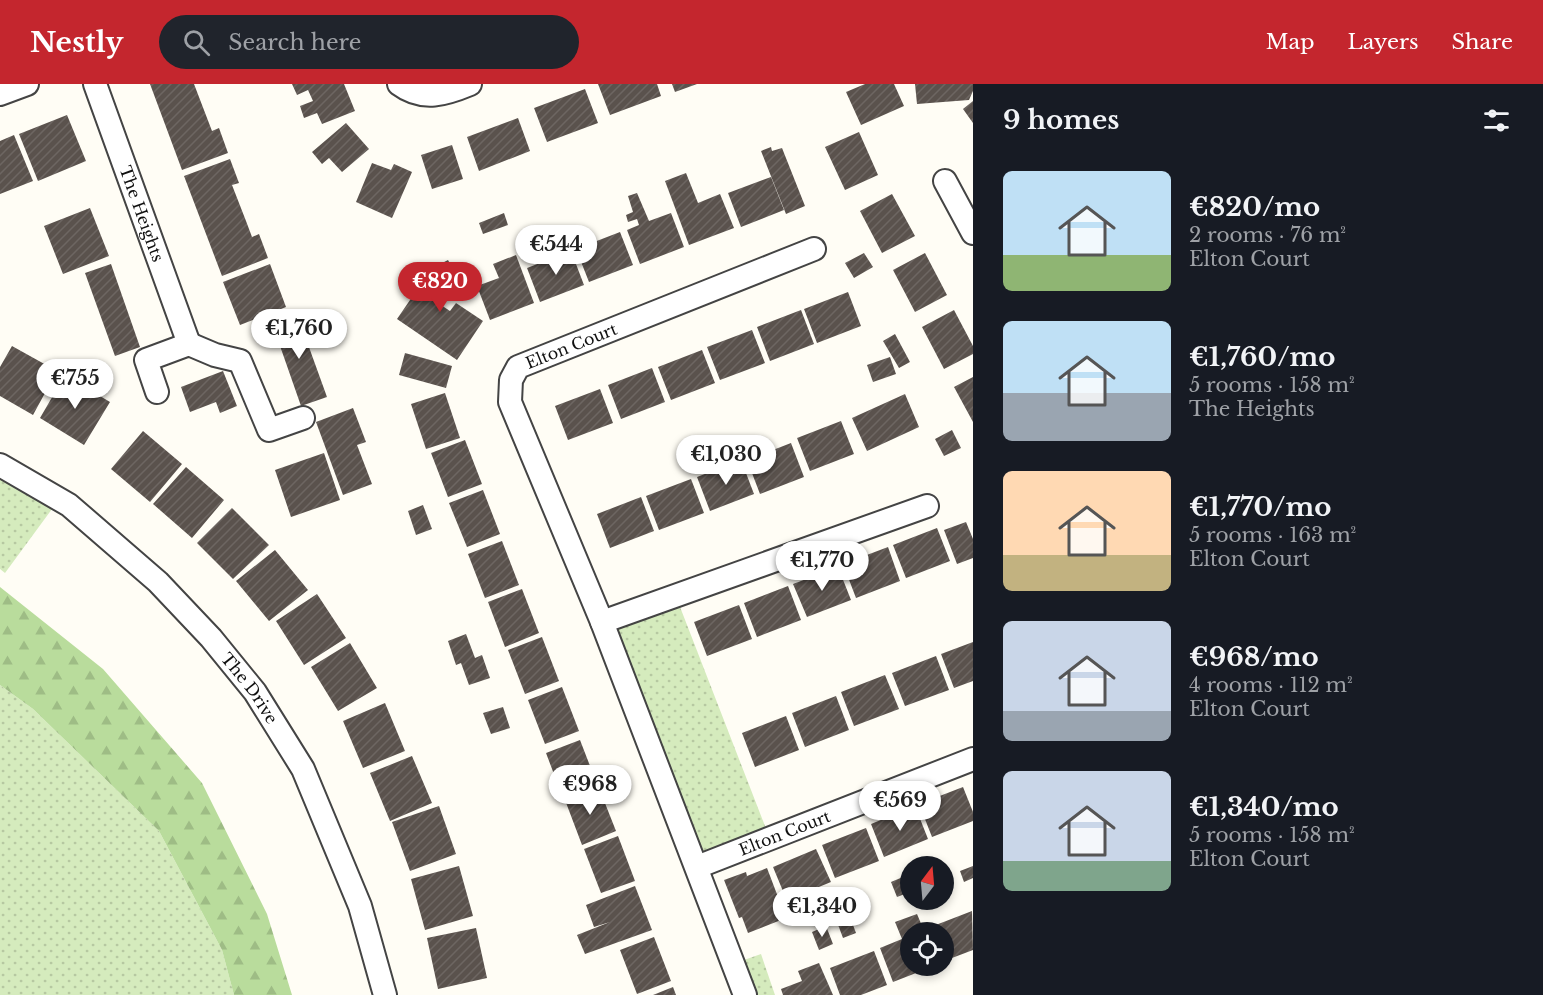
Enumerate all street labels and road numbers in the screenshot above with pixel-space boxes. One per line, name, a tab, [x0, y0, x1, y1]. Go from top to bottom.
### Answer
street label: The Heights	[115, 163, 168, 264]
street label: Elton Court	[523, 319, 620, 373]
street label: The Drive	[217, 649, 282, 727]
street label: Elton Court	[736, 806, 833, 860]

